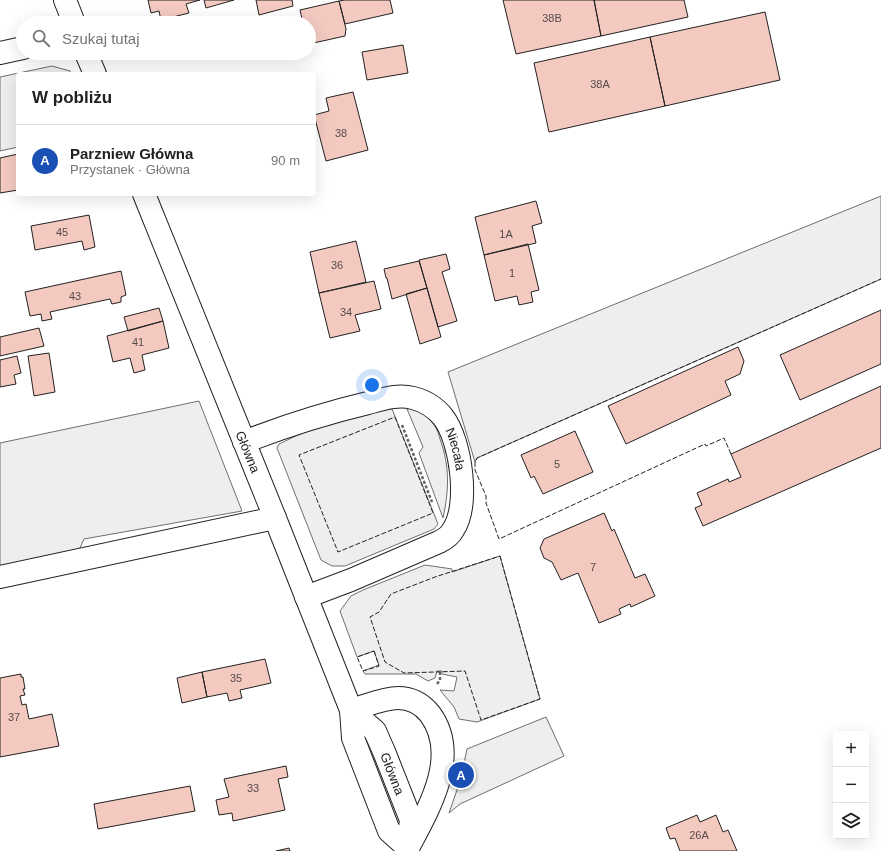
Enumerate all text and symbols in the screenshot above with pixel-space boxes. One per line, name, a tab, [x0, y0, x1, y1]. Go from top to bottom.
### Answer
house number: 38B	[542, 12, 562, 24]
search box	[16, 16, 316, 60]
icon: search	[30, 27, 52, 49]
text: Szukaj tutaj	[62, 30, 140, 47]
house number: 38A	[590, 78, 610, 90]
text: W pobliżu	[32, 88, 112, 107]
house number: 38	[335, 127, 347, 139]
text: Parzniew Główna	[70, 145, 193, 162]
text: A	[40, 153, 50, 168]
text: 90 m	[271, 153, 300, 168]
text: Przystanek · Główna	[70, 162, 190, 177]
house number: 45	[56, 226, 68, 238]
house number: 1A	[499, 228, 513, 240]
house number: 36	[331, 259, 343, 271]
house number: 1	[509, 267, 515, 279]
house number: 43	[69, 290, 81, 302]
house number: 34	[340, 306, 352, 318]
house number: 41	[132, 336, 144, 348]
your location	[362, 375, 382, 395]
street label: Niecała	[442, 425, 468, 472]
street label: Główna	[233, 429, 263, 476]
house number: 5	[554, 458, 560, 470]
house number: 7	[590, 561, 596, 573]
house number: 35	[230, 672, 242, 684]
house number: 37	[8, 711, 20, 723]
map controls	[833, 731, 869, 839]
button: +	[833, 731, 869, 767]
street label: Główna	[377, 750, 408, 798]
pin: A	[448, 760, 474, 790]
button: −	[833, 767, 869, 803]
house number: 33	[247, 782, 259, 794]
button: layers	[833, 803, 869, 839]
house number: 26A	[689, 829, 709, 841]

